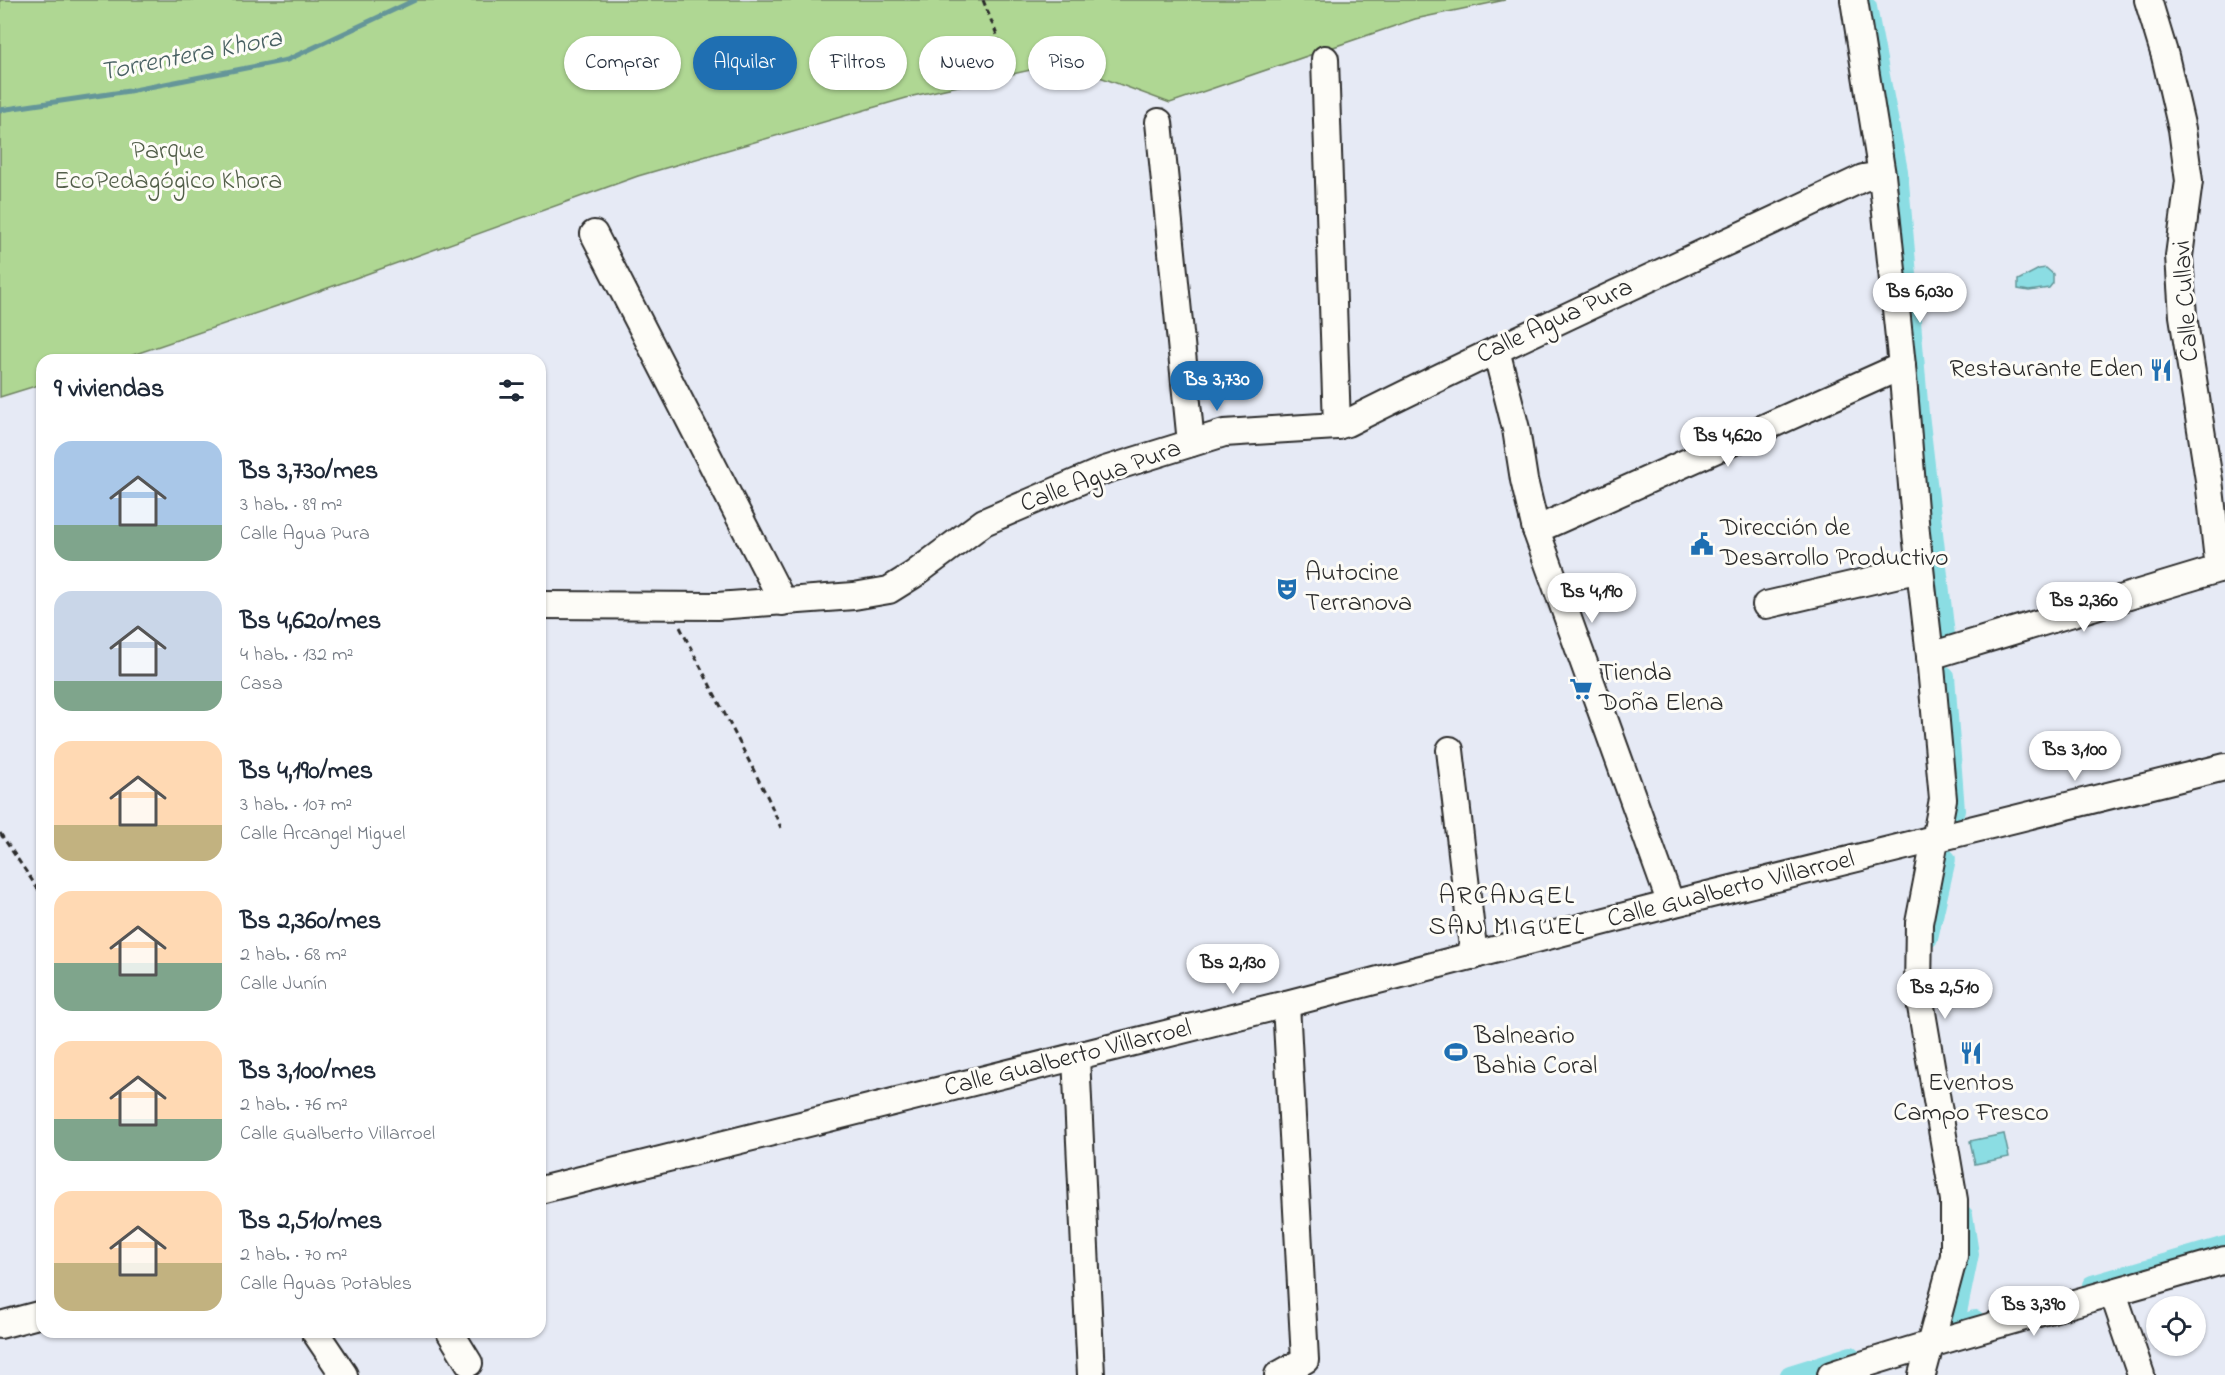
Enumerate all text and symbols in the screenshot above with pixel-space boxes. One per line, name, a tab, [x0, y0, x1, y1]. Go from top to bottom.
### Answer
water label: Torrentera Khora	[97, 19, 286, 93]
chip: Comprar	[564, 36, 681, 90]
chip: Alquilar	[693, 36, 797, 90]
chip: Filtros	[809, 36, 907, 90]
chip: Nuevo	[919, 36, 1016, 90]
chip: Piso	[1028, 36, 1106, 90]
park label: Parque EcoPedagógico Khora	[54, 133, 282, 201]
street label: Calle Cullavi	[2164, 239, 2210, 363]
street label: Calle Agua Pura	[1471, 269, 1639, 375]
pin: Bs 6,030	[1858, 273, 1982, 324]
text: Bs 6,030	[1887, 278, 1953, 307]
place label: Restaurante Eden	[1950, 351, 2143, 389]
restaurant icon: Restaurante Eden	[2148, 357, 2174, 383]
pin: Bs 3,730	[1155, 361, 1279, 412]
text: Bs 3,730	[1184, 366, 1250, 395]
text: 9 viviendas	[54, 371, 164, 409]
icon: filters	[495, 374, 528, 407]
pin: Bs 4,620	[1666, 417, 1790, 468]
text: Bs 4,620	[1694, 422, 1762, 451]
street label: Calle Agua Pura	[1015, 430, 1187, 524]
text: Bs 3,730/mes	[240, 453, 378, 491]
icon: home	[102, 465, 174, 537]
text: 3 hab. · 89 m²	[240, 491, 342, 520]
place label: Dirección de Desarrollo Productivo	[1719, 510, 1949, 578]
text: Calle Agua Pura	[240, 520, 370, 549]
public building icon: Dirección de Desarrollo Productivo	[1689, 531, 1715, 557]
place label: Autocine Terranova	[1305, 555, 1412, 623]
pin: Bs 4,190	[1530, 573, 1654, 624]
theatre icon: Autocine Terranova	[1274, 576, 1300, 602]
text: Bs 4,190	[1561, 578, 1623, 607]
pin: Bs 2,360	[2022, 582, 2146, 633]
text: Bs 2,360	[2050, 587, 2118, 616]
text: Bs 4,620/mes	[240, 603, 381, 641]
icon: home	[102, 615, 174, 687]
text: 4 hab. · 132 m²	[240, 641, 353, 670]
place label: Tienda Doña Elena	[1598, 655, 1724, 723]
text: Casa	[240, 670, 283, 699]
supermarket icon: Tienda Doña Elena	[1568, 676, 1594, 702]
pin: Bs 3,100	[2013, 731, 2137, 782]
text: Bs 3,100	[2043, 736, 2107, 765]
text: Bs 4,190/mes	[240, 753, 373, 791]
icon: home	[102, 765, 174, 837]
text: 3 hab. · 107 m²	[240, 791, 352, 820]
text: Calle Arcangel Miguel	[240, 820, 405, 849]
street label: Calle Gualberto Villarroel	[1603, 841, 1859, 939]
district label: ARCANGEL SAN MIGUEL	[1428, 877, 1586, 947]
text: Bs 2,360/mes	[240, 903, 381, 941]
icon: home	[102, 915, 174, 987]
text: 2 hab. · 68 m²	[240, 941, 347, 970]
pin: Bs 2,130	[1171, 944, 1295, 995]
text: Bs 2,130	[1200, 949, 1266, 978]
pin: Bs 2,510	[1883, 969, 2007, 1020]
text: Calle Junín	[240, 970, 327, 999]
text: Bs 2,510	[1911, 974, 1979, 1003]
street label: Calle Gualberto Villarroel	[940, 1010, 1196, 1108]
place label: Balneario Bahia Coral	[1473, 1018, 1597, 1086]
sports icon: Balneario Bahia Coral	[1443, 1039, 1469, 1065]
restaurant icon: Eventos Campo Fresco	[1958, 1040, 1984, 1066]
text: Bs 3,100/mes	[240, 1053, 376, 1091]
icon: home	[102, 1065, 174, 1137]
place label: Eventos Campo Fresco	[1893, 1065, 2049, 1133]
text: 2 hab. · 76 m²	[240, 1091, 348, 1120]
text: Calle Gualberto Villarroel	[240, 1120, 435, 1149]
text: Bs 2,510/mes	[240, 1203, 382, 1241]
icon: home	[102, 1215, 174, 1287]
text: 2 hab. · 70 m²	[240, 1241, 347, 1270]
text: Calle Aguas Potables	[240, 1270, 412, 1299]
pin: Bs 3,390	[1972, 1286, 2096, 1337]
text: Bs 3,390	[2002, 1291, 2066, 1320]
map controls	[2146, 1296, 2206, 1356]
button: locate	[2146, 1296, 2206, 1356]

